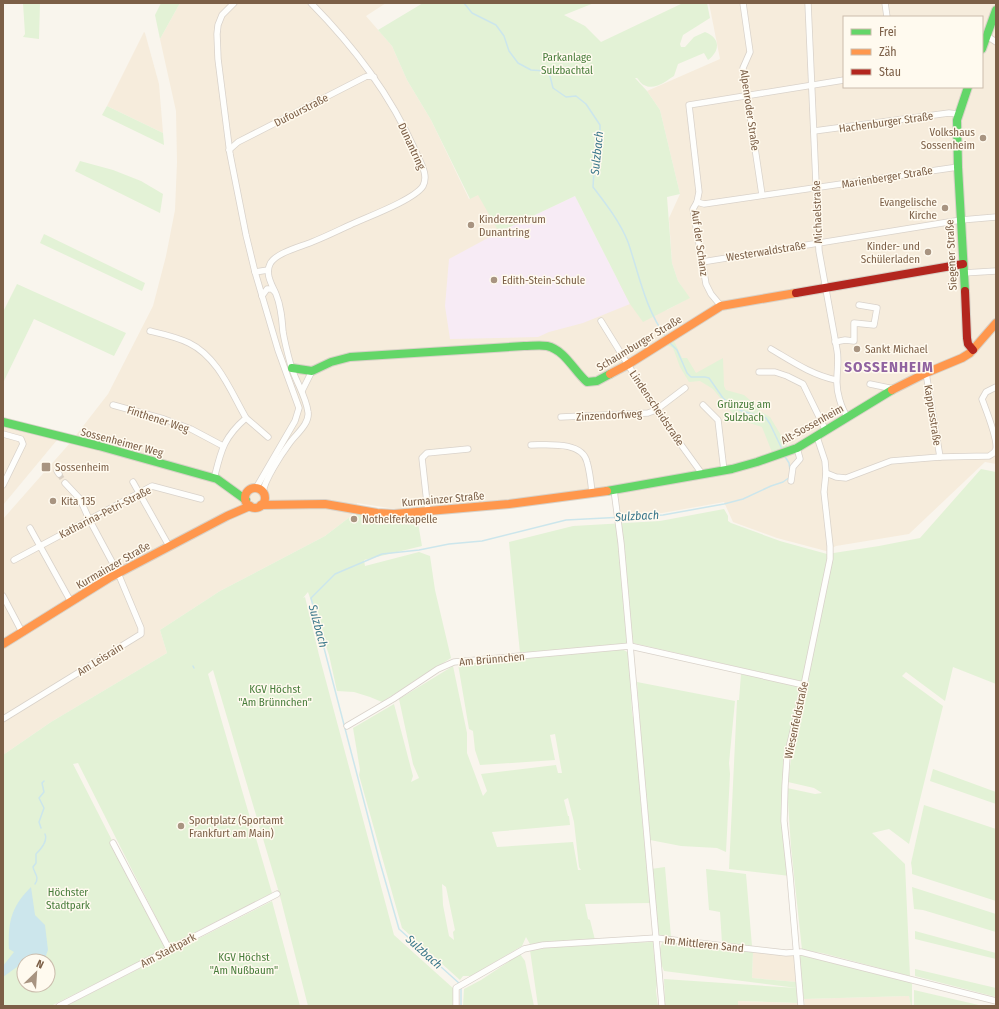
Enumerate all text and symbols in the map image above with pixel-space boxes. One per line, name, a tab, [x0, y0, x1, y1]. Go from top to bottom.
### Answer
legend	[843, 16, 983, 88]
text: Frei	[879, 25, 897, 39]
text: Zäh	[879, 45, 897, 59]
park label: Parkanlage Sulzbachtal	[541, 51, 593, 77]
text: Stau	[879, 65, 901, 79]
street label: Alpenroder Straße	[737, 69, 762, 152]
street label: Dufourstraße	[272, 91, 331, 130]
street label: Hachenburger Straße	[838, 109, 934, 136]
street label: Dunantring	[395, 121, 428, 173]
place label: Volkshaus Sossenheim	[921, 126, 975, 152]
water label: Sulzbach	[588, 130, 606, 177]
marker: Volkshaus Sossenheim	[978, 133, 988, 143]
street label: Marienberger Straße	[841, 164, 934, 191]
street label: Michaelstraße	[810, 180, 825, 244]
place label: Evangelische Kirche	[879, 196, 937, 222]
marker: Evangelische Kirche	[940, 203, 950, 213]
street label: Auf der Schanz	[688, 209, 711, 278]
place label: Kinderzentrum Dunantring	[479, 213, 546, 239]
street label: Siegener Straße	[943, 219, 960, 291]
marker: Kinderzentrum Dunantring	[466, 220, 476, 230]
street label: Westerwaldstraße	[725, 239, 807, 264]
place label: Kinder- und Schülerladen	[861, 240, 920, 266]
marker: Kinder- und Schülerladen	[923, 247, 933, 257]
place label: Edith-Stein-Schule	[502, 274, 585, 287]
marker: Edith-Stein-Schule	[489, 275, 499, 285]
street label: Schaumburger Straße	[594, 313, 684, 374]
place label: Sankt Michael	[865, 343, 928, 356]
marker: Sankt Michael	[852, 344, 862, 354]
district label: SOSSENHEIM	[844, 358, 934, 376]
street label: Lindenscheidstraße	[626, 368, 687, 449]
street label: Kappusstraße	[921, 384, 944, 447]
park label: Grünzug am Sulzbach	[717, 398, 771, 424]
street label: Alt-Sossenheim	[779, 402, 846, 447]
street label: Finthener Weg	[125, 403, 191, 436]
street label: Zinzendorfweg	[576, 407, 643, 424]
street label: Sossenheimer Weg	[79, 425, 165, 460]
marker: Sossenheim	[40, 461, 52, 473]
place label: Sossenheim	[55, 461, 109, 474]
street label: Katharina-Petri-Straße	[57, 484, 153, 541]
street label: Kurmainzer Straße	[401, 489, 485, 510]
place label: Kita 135	[61, 495, 95, 508]
marker: Kita 135	[48, 496, 58, 506]
water label: Sulzbach	[614, 508, 659, 524]
place label: Nothelferkapelle	[362, 513, 438, 526]
marker: Nothelferkapelle	[349, 514, 359, 524]
street label: Kurmainzer Straße	[74, 539, 152, 592]
water label: Sulzbach	[305, 602, 330, 649]
street label: Am Leisrain	[75, 640, 126, 679]
street label: Am Brünnchen	[459, 650, 525, 669]
street label: Wiesenfeldstraße	[782, 680, 811, 760]
park label: KGV Höchst "Am Brünnchen"	[238, 683, 312, 709]
place label: Sportplatz (Sportamt Frankfurt am Main)	[189, 814, 284, 840]
marker: Sportplatz (Sportamt Frankfurt am Main)	[176, 821, 186, 831]
park label: Höchster Stadtpark	[46, 886, 91, 912]
street label: Am Stadtpark	[138, 930, 199, 970]
water label: Sulzbach	[402, 931, 445, 972]
street label: Im Mittleren Sand	[664, 934, 744, 955]
park label: KGV Höchst "Am Nußbaum"	[210, 951, 278, 977]
north arrow	[16, 953, 56, 993]
text: N	[34, 957, 46, 972]

